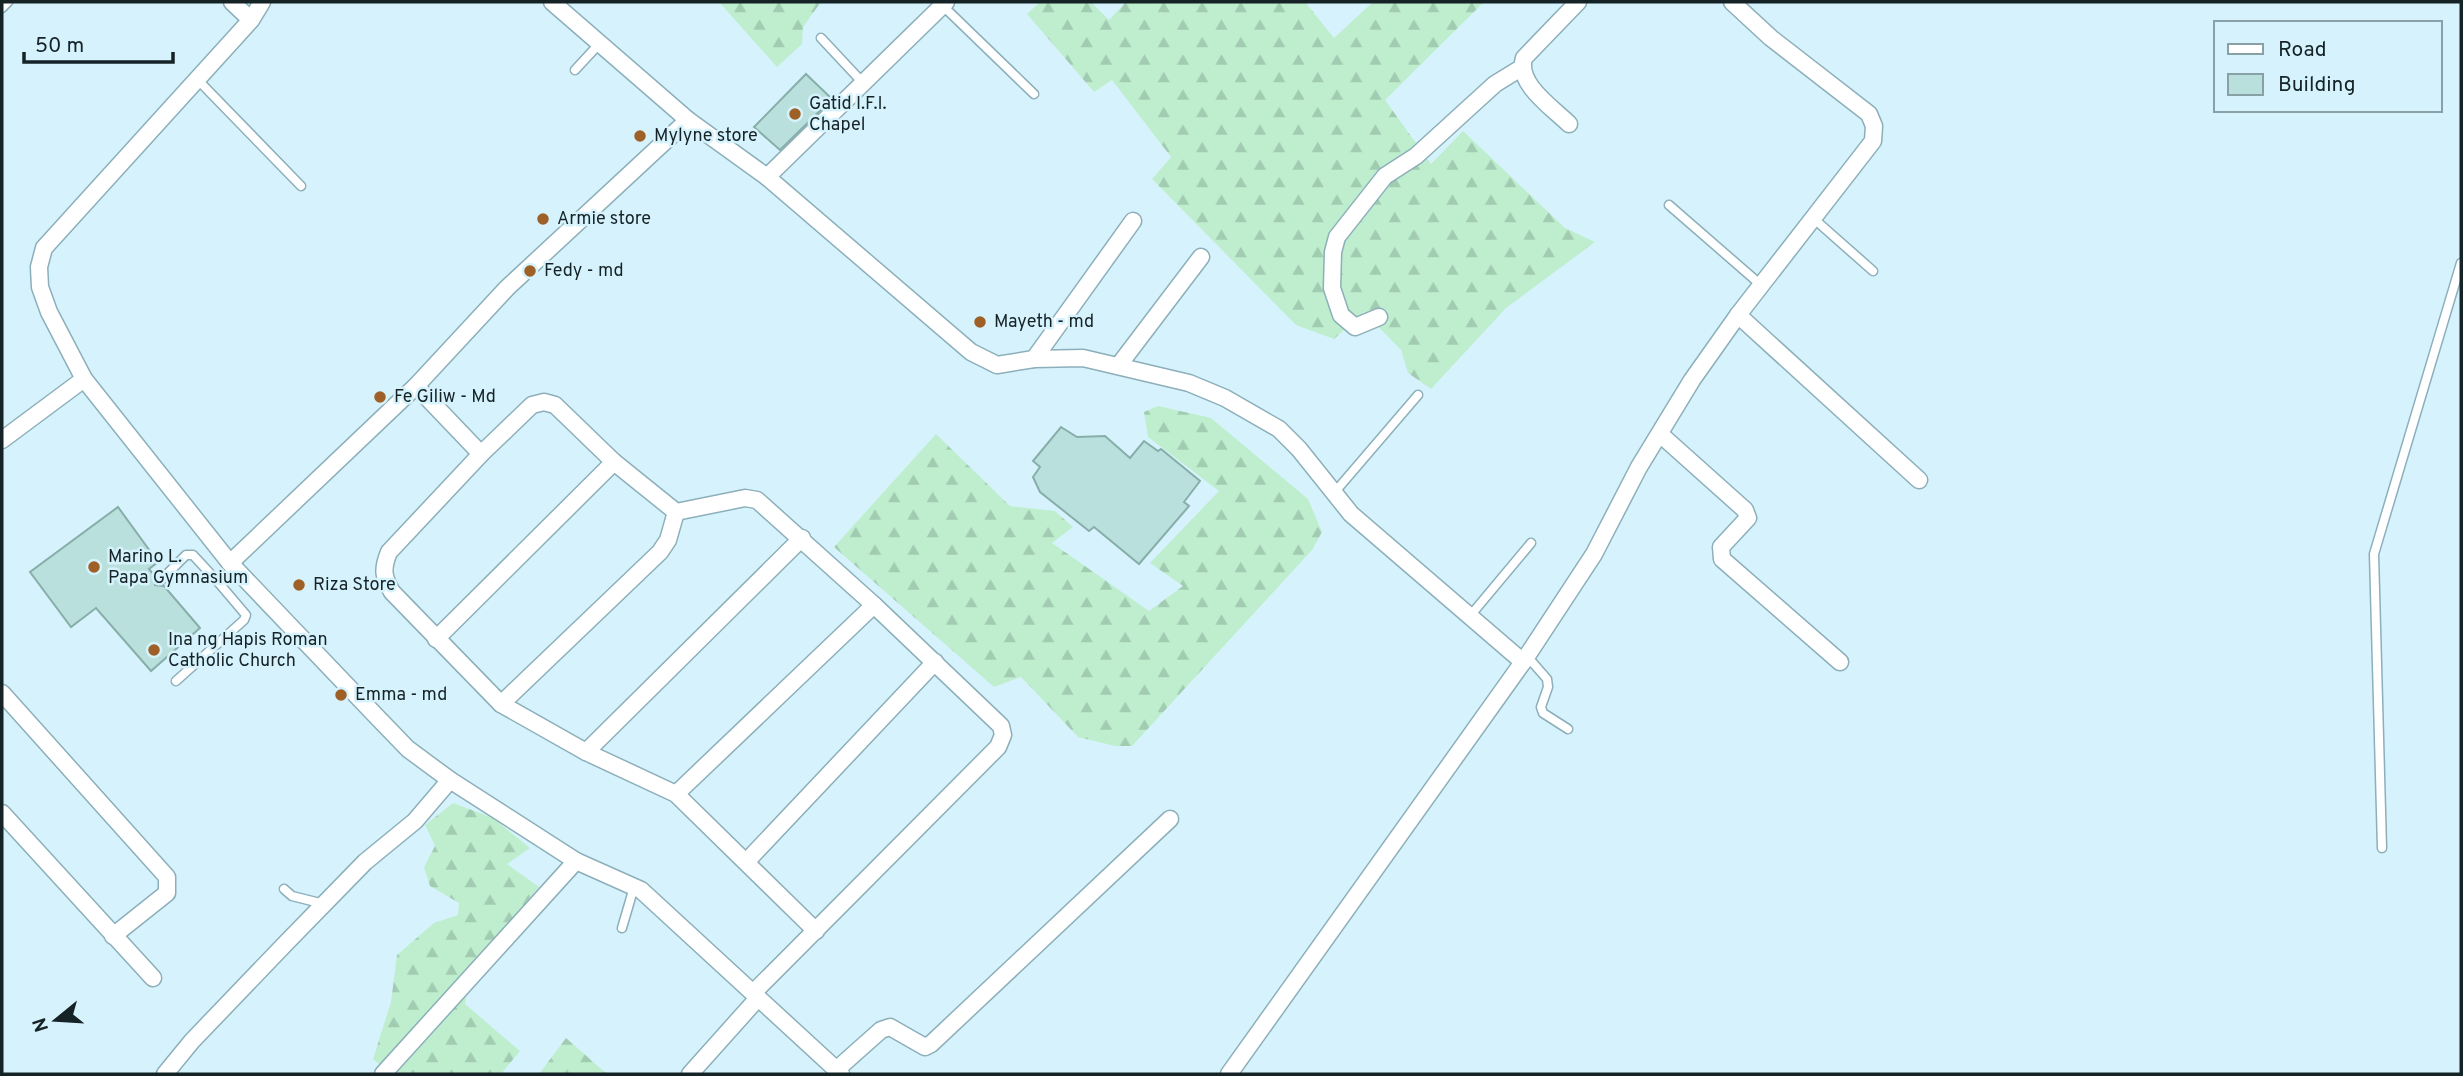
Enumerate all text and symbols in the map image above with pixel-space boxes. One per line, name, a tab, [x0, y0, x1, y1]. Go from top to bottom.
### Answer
scale bar	[24, 21, 173, 65]
legend	[2214, 21, 2442, 112]
text: 50 m	[35, 33, 84, 60]
text: Road	[2278, 37, 2327, 64]
text: Building	[2278, 72, 2356, 99]
place label: Gatid I.F.I. Chapel	[809, 93, 887, 137]
marker: Gatid I.F.I. Chapel	[787, 106, 803, 122]
place label: Mylyne store	[654, 125, 758, 148]
marker: Mylyne store	[632, 128, 648, 144]
place label: Armie store	[557, 208, 651, 231]
marker: Armie store	[535, 211, 551, 227]
place label: Fedy - md	[544, 260, 624, 283]
marker: Fedy - md	[522, 263, 538, 279]
place label: Mayeth - md	[994, 311, 1094, 334]
marker: Mayeth - md	[972, 314, 988, 330]
place label: Fe Giliw - Md	[394, 386, 496, 409]
marker: Fe Giliw - Md	[372, 389, 388, 405]
place label: Marino L. Papa Gymnasium	[108, 546, 248, 590]
marker: Marino L. Papa Gymnasium	[86, 559, 102, 575]
place label: Riza Store	[313, 574, 396, 597]
marker: Riza Store	[291, 577, 307, 593]
place label: Ina ng Hapis Roman Catholic Church	[168, 629, 328, 673]
marker: Ina ng Hapis Roman Catholic Church	[146, 642, 162, 658]
place label: Emma - md	[355, 684, 447, 707]
marker: Emma - md	[333, 687, 349, 703]
north arrow	[21, 985, 91, 1055]
text: N	[28, 1014, 55, 1035]

